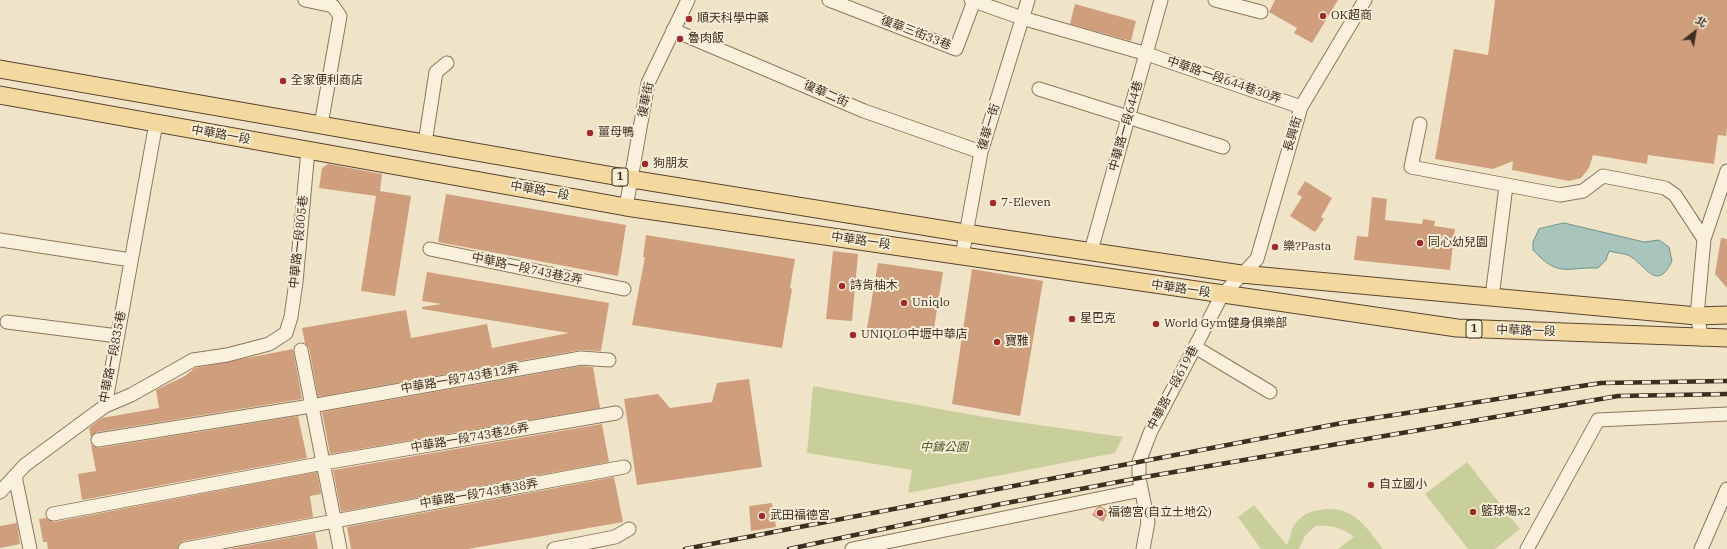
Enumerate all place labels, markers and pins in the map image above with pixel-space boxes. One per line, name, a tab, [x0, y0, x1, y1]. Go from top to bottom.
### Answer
place label: OK超商	[1331, 9, 1372, 23]
marker: OK超商	[1318, 11, 1328, 21]
place label: 順天科學中藥	[697, 12, 769, 26]
marker: 順天科學中藥	[684, 14, 694, 24]
place label: 魯肉飯	[688, 32, 724, 46]
marker: 魯肉飯	[675, 34, 685, 44]
place label: 全家便利商店	[291, 74, 363, 88]
marker: 全家便利商店	[278, 76, 288, 86]
place label: 薑母鴨	[598, 126, 634, 140]
marker: 薑母鴨	[585, 128, 595, 138]
place label: 狗朋友	[653, 157, 689, 171]
marker: 狗朋友	[640, 159, 650, 169]
place label: 7-Eleven	[1001, 196, 1051, 210]
marker: 7-Eleven	[988, 198, 998, 208]
place label: 同心幼兒園	[1428, 236, 1488, 250]
marker: 同心幼兒園	[1415, 238, 1425, 248]
place label: 樂?Pasta	[1283, 240, 1331, 254]
marker: 樂?Pasta	[1270, 242, 1280, 252]
place label: 詩肯柚木	[850, 279, 898, 293]
marker: 詩肯柚木	[837, 281, 847, 291]
place label: Uniqlo	[912, 296, 950, 310]
marker: Uniqlo	[899, 298, 909, 308]
place label: 星巴克	[1080, 312, 1116, 326]
marker: 星巴克	[1067, 314, 1077, 324]
place label: World Gym健身俱樂部	[1164, 317, 1287, 331]
marker: World Gym健身俱樂部	[1151, 319, 1161, 329]
place label: UNIQLO中壢中華店	[861, 328, 967, 342]
marker: UNIQLO中壢中華店	[848, 330, 858, 340]
place label: 寶雅	[1005, 335, 1029, 349]
marker: 寶雅	[992, 337, 1002, 347]
place label: 自立國小	[1379, 478, 1427, 492]
marker: 自立國小	[1366, 480, 1376, 490]
place label: 籃球場x2	[1481, 505, 1531, 519]
place label: 福德宮(自立土地公)	[1108, 506, 1212, 520]
marker: 籃球場x2	[1468, 507, 1478, 517]
marker: 福德宮(自立土地公)	[1095, 508, 1105, 518]
place label: 武田福德宮	[770, 509, 830, 523]
marker: 武田福德宮	[757, 511, 767, 521]

